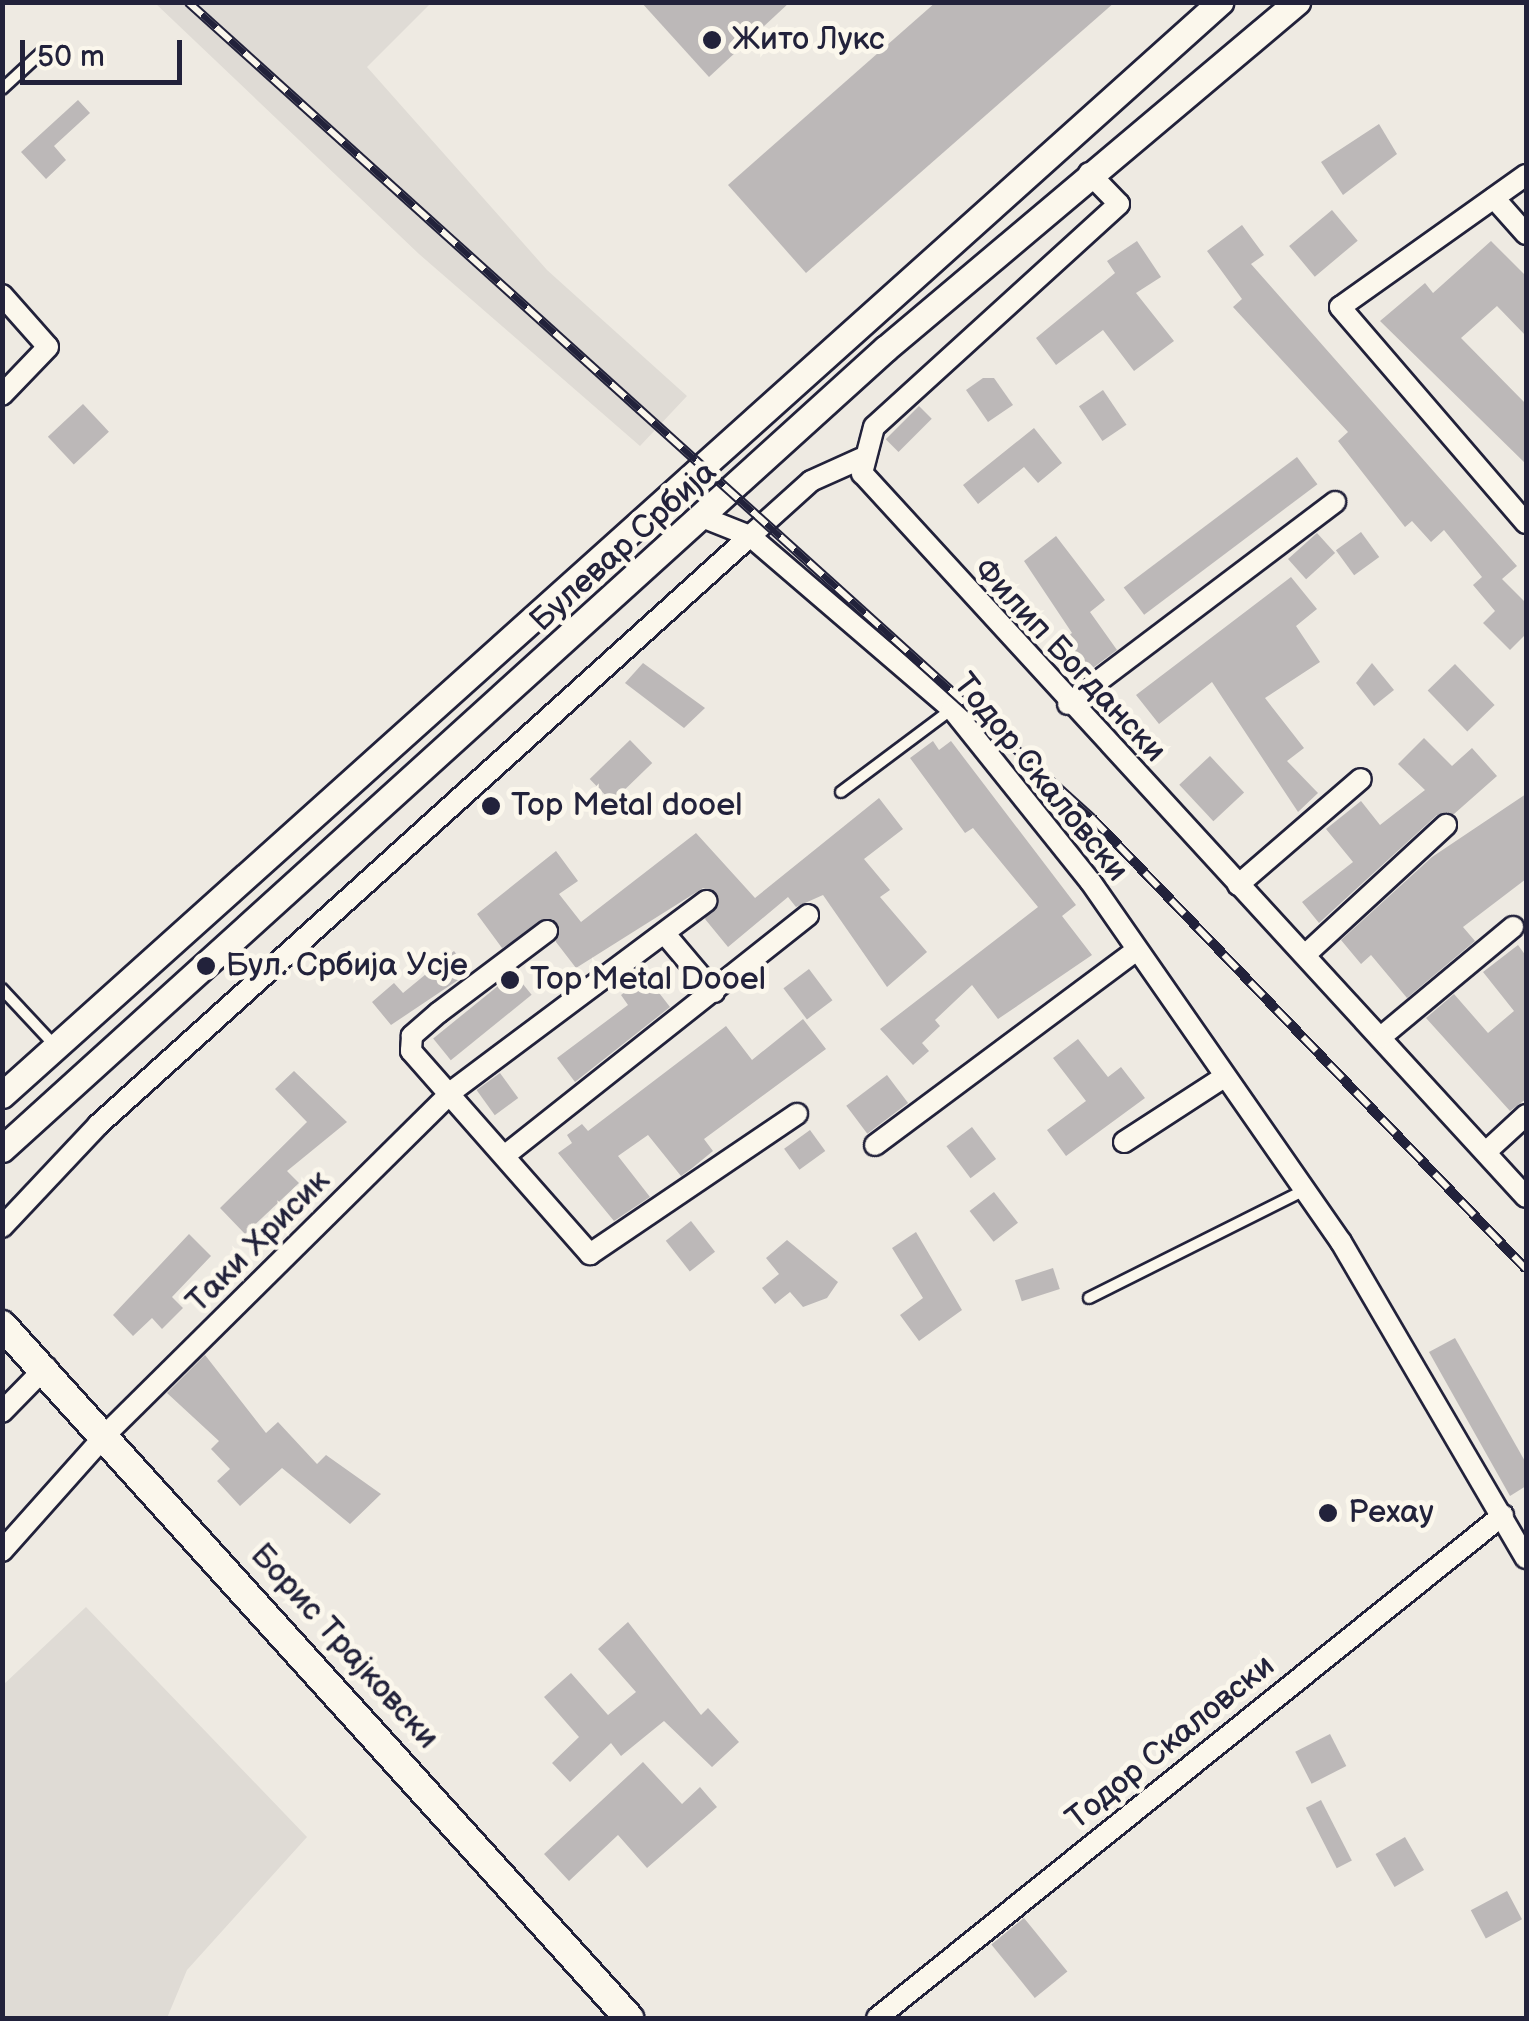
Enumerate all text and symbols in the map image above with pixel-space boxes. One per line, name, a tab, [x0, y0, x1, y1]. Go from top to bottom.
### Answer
scale bar	[25, 20, 188, 82]
place label: Жито Лукс	[732, 21, 885, 59]
marker: Жито Лукс	[701, 29, 723, 51]
text: 50 m	[37, 39, 105, 75]
street label: Булевар Србија	[523, 454, 725, 640]
street label: Филип Богдански	[965, 551, 1173, 771]
street label: Тодор Скаловски	[944, 666, 1136, 890]
place label: Top Metal dooel	[511, 787, 742, 825]
marker: Top Metal dooel	[480, 795, 502, 817]
place label: Бул. Србија Усје	[226, 947, 468, 985]
marker: Бул. Србија Усје	[195, 955, 217, 977]
place label: Top Metal Dooel	[530, 961, 766, 999]
marker: Top Metal Dooel	[499, 969, 521, 991]
street label: Таки Хрисик	[179, 1162, 339, 1322]
place label: Рехау	[1348, 1494, 1434, 1532]
marker: Рехау	[1317, 1502, 1339, 1524]
street label: Борис Трајковски	[242, 1537, 446, 1757]
street label: Тодор Скаловски	[1059, 1647, 1283, 1839]

